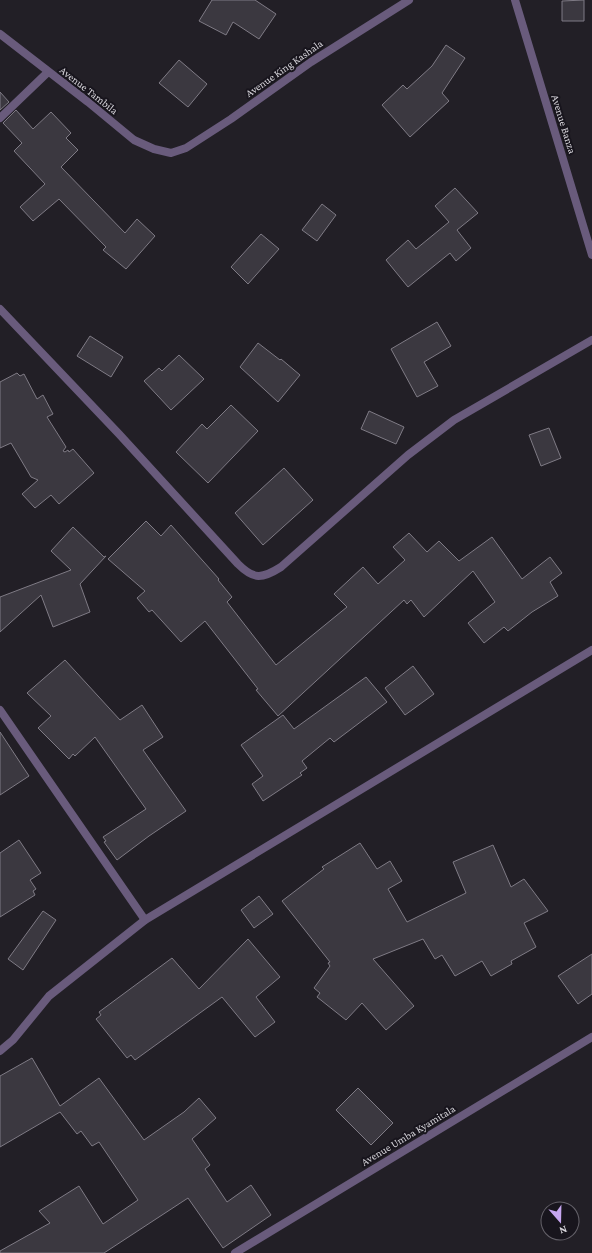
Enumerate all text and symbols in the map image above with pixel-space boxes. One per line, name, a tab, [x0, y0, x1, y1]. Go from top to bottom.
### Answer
street label: Avenue King Kashala	[243, 37, 326, 100]
street label: Avenue Tambila	[58, 64, 120, 116]
street label: Avenue Banza	[549, 93, 579, 155]
street label: Avenue Umba Kyamitala	[359, 1102, 458, 1169]
north arrow	[540, 1201, 580, 1241]
text: N	[557, 1223, 569, 1237]

